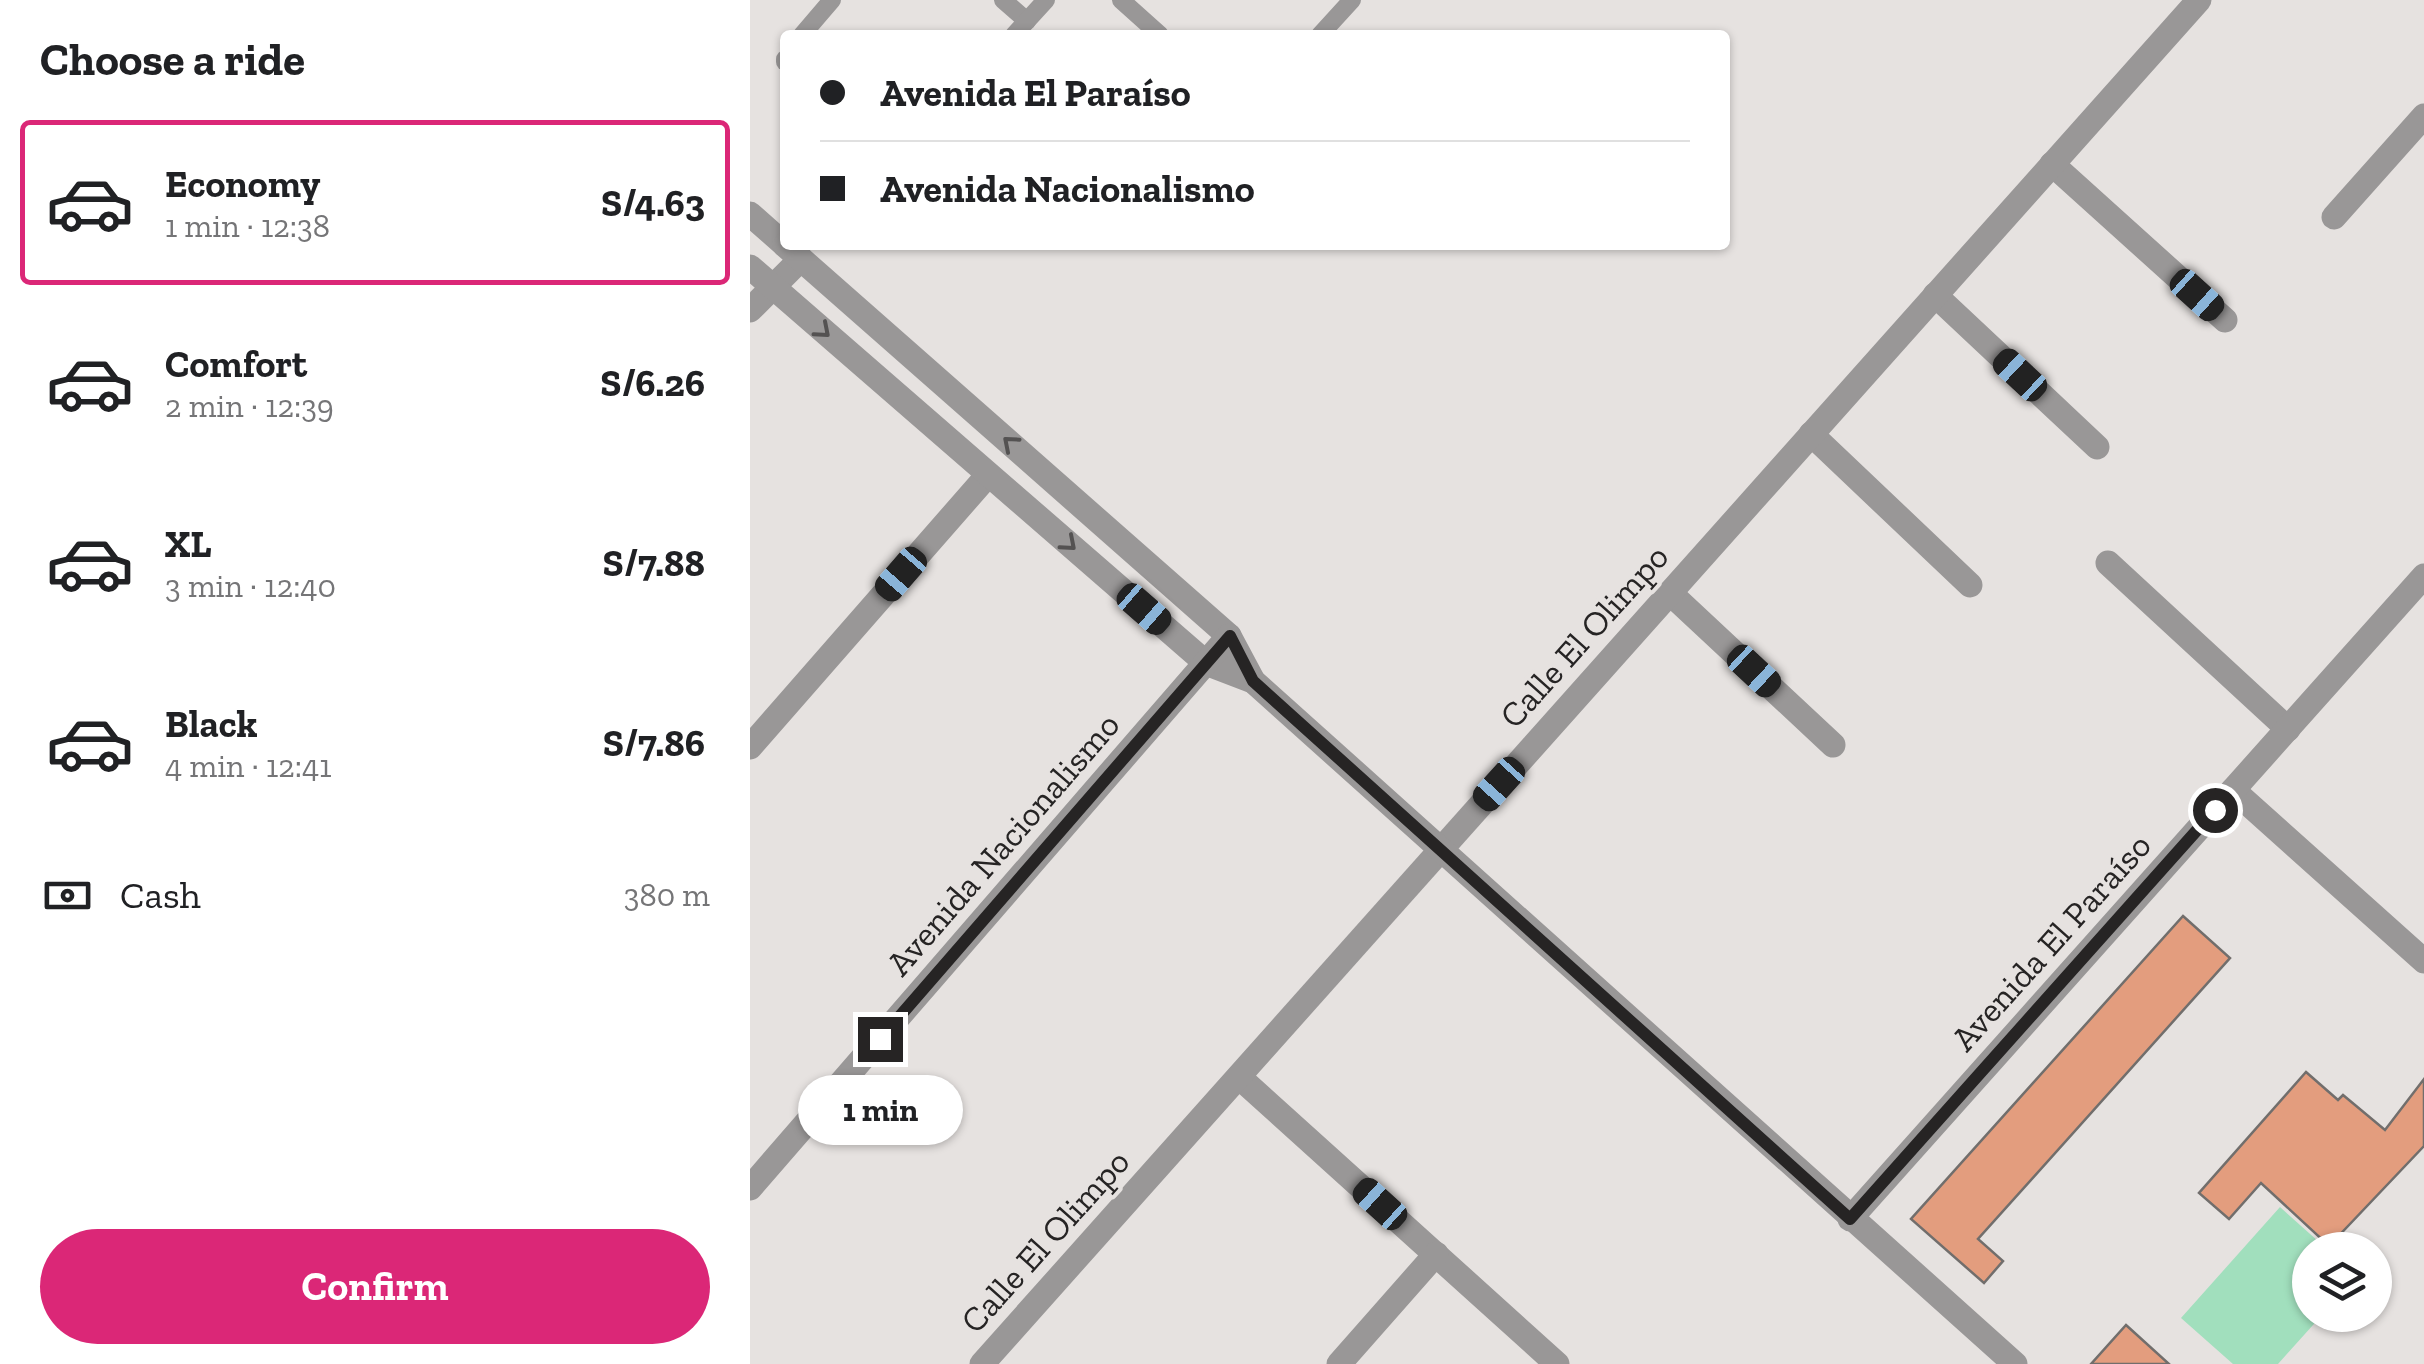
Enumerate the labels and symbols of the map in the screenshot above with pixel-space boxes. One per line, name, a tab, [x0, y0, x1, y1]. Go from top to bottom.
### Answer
car	[2165, 264, 2229, 326]
one-way arrow	[812, 319, 830, 337]
car	[1988, 344, 2052, 406]
one-way arrow	[1004, 437, 1022, 455]
one-way arrow	[1057, 533, 1075, 551]
street label: Calle El Olimpo	[1491, 536, 1677, 736]
car	[870, 542, 932, 606]
car	[1112, 578, 1176, 640]
car	[1722, 640, 1786, 702]
street label: Avenida Nacionalismo	[878, 704, 1128, 984]
car	[1468, 752, 1530, 816]
route start	[2193, 788, 2238, 833]
street label: Avenida El Paraíso	[1942, 825, 2160, 1059]
route end	[858, 1017, 903, 1062]
callout: 1 min	[798, 1074, 962, 1144]
street label: Calle El Olimpo	[952, 1141, 1138, 1341]
car	[1348, 1173, 1412, 1235]

